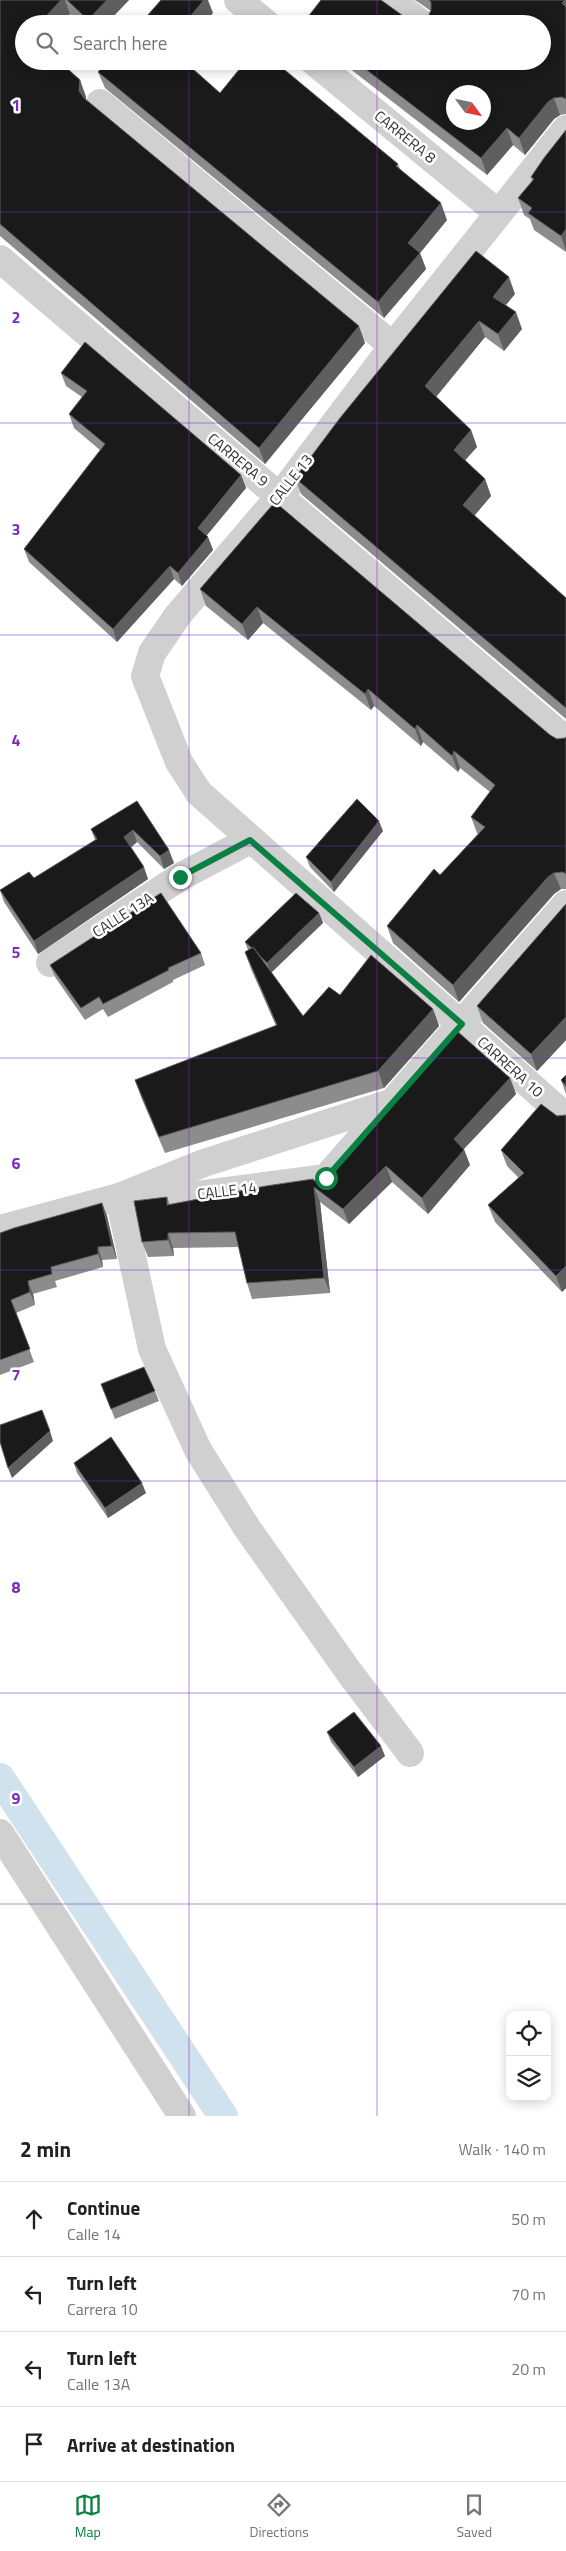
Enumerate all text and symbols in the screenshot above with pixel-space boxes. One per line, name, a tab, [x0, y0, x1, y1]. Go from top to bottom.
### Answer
search box	[15, 15, 551, 70]
text: Search here	[73, 28, 167, 57]
icon: search	[33, 29, 61, 57]
north arrow	[446, 85, 491, 130]
text: 1	[12, 93, 20, 117]
street label: CARRERA 8	[369, 104, 441, 169]
text: 2	[12, 305, 20, 329]
street label: CARRERA 9	[203, 427, 274, 492]
street label: CALLE 13	[263, 449, 318, 510]
text: 3	[12, 517, 20, 541]
text: 4	[12, 728, 21, 752]
route end	[169, 866, 192, 889]
street label: CALLE 13A	[88, 886, 158, 943]
text: 5	[12, 940, 21, 964]
street label: CARRERA 10	[472, 1031, 549, 1103]
text: 6	[12, 1151, 21, 1175]
route start	[315, 1167, 338, 1190]
street label: CALLE 14	[196, 1175, 258, 1206]
text: 7	[12, 1363, 20, 1387]
text: 8	[12, 1575, 21, 1599]
text: 9	[12, 1786, 21, 1810]
map controls	[506, 2011, 551, 2101]
button: locate	[506, 2011, 551, 2056]
button: layers	[506, 2056, 551, 2101]
text: 2 min	[20, 2133, 71, 2165]
text: Walk · 140 m	[458, 2137, 546, 2161]
text: Continue	[67, 2193, 140, 2222]
icon: ahead	[20, 2205, 48, 2233]
text: 50 m	[511, 2207, 546, 2231]
text: Calle 14	[67, 2222, 121, 2246]
text: Turn left	[67, 2268, 137, 2297]
icon: left	[20, 2280, 48, 2308]
text: 70 m	[511, 2282, 546, 2306]
text: Carrera 10	[67, 2297, 138, 2321]
text: Turn left	[67, 2343, 137, 2372]
icon: left	[20, 2355, 48, 2383]
text: 20 m	[511, 2357, 546, 2381]
text: Calle 13A	[67, 2372, 130, 2396]
icon: arrive	[20, 2430, 48, 2458]
text: Arrive at destination	[67, 2430, 235, 2459]
tab: Map	[74, 2491, 102, 2542]
tab: Directions	[249, 2491, 309, 2542]
tab: Saved	[457, 2491, 492, 2542]

